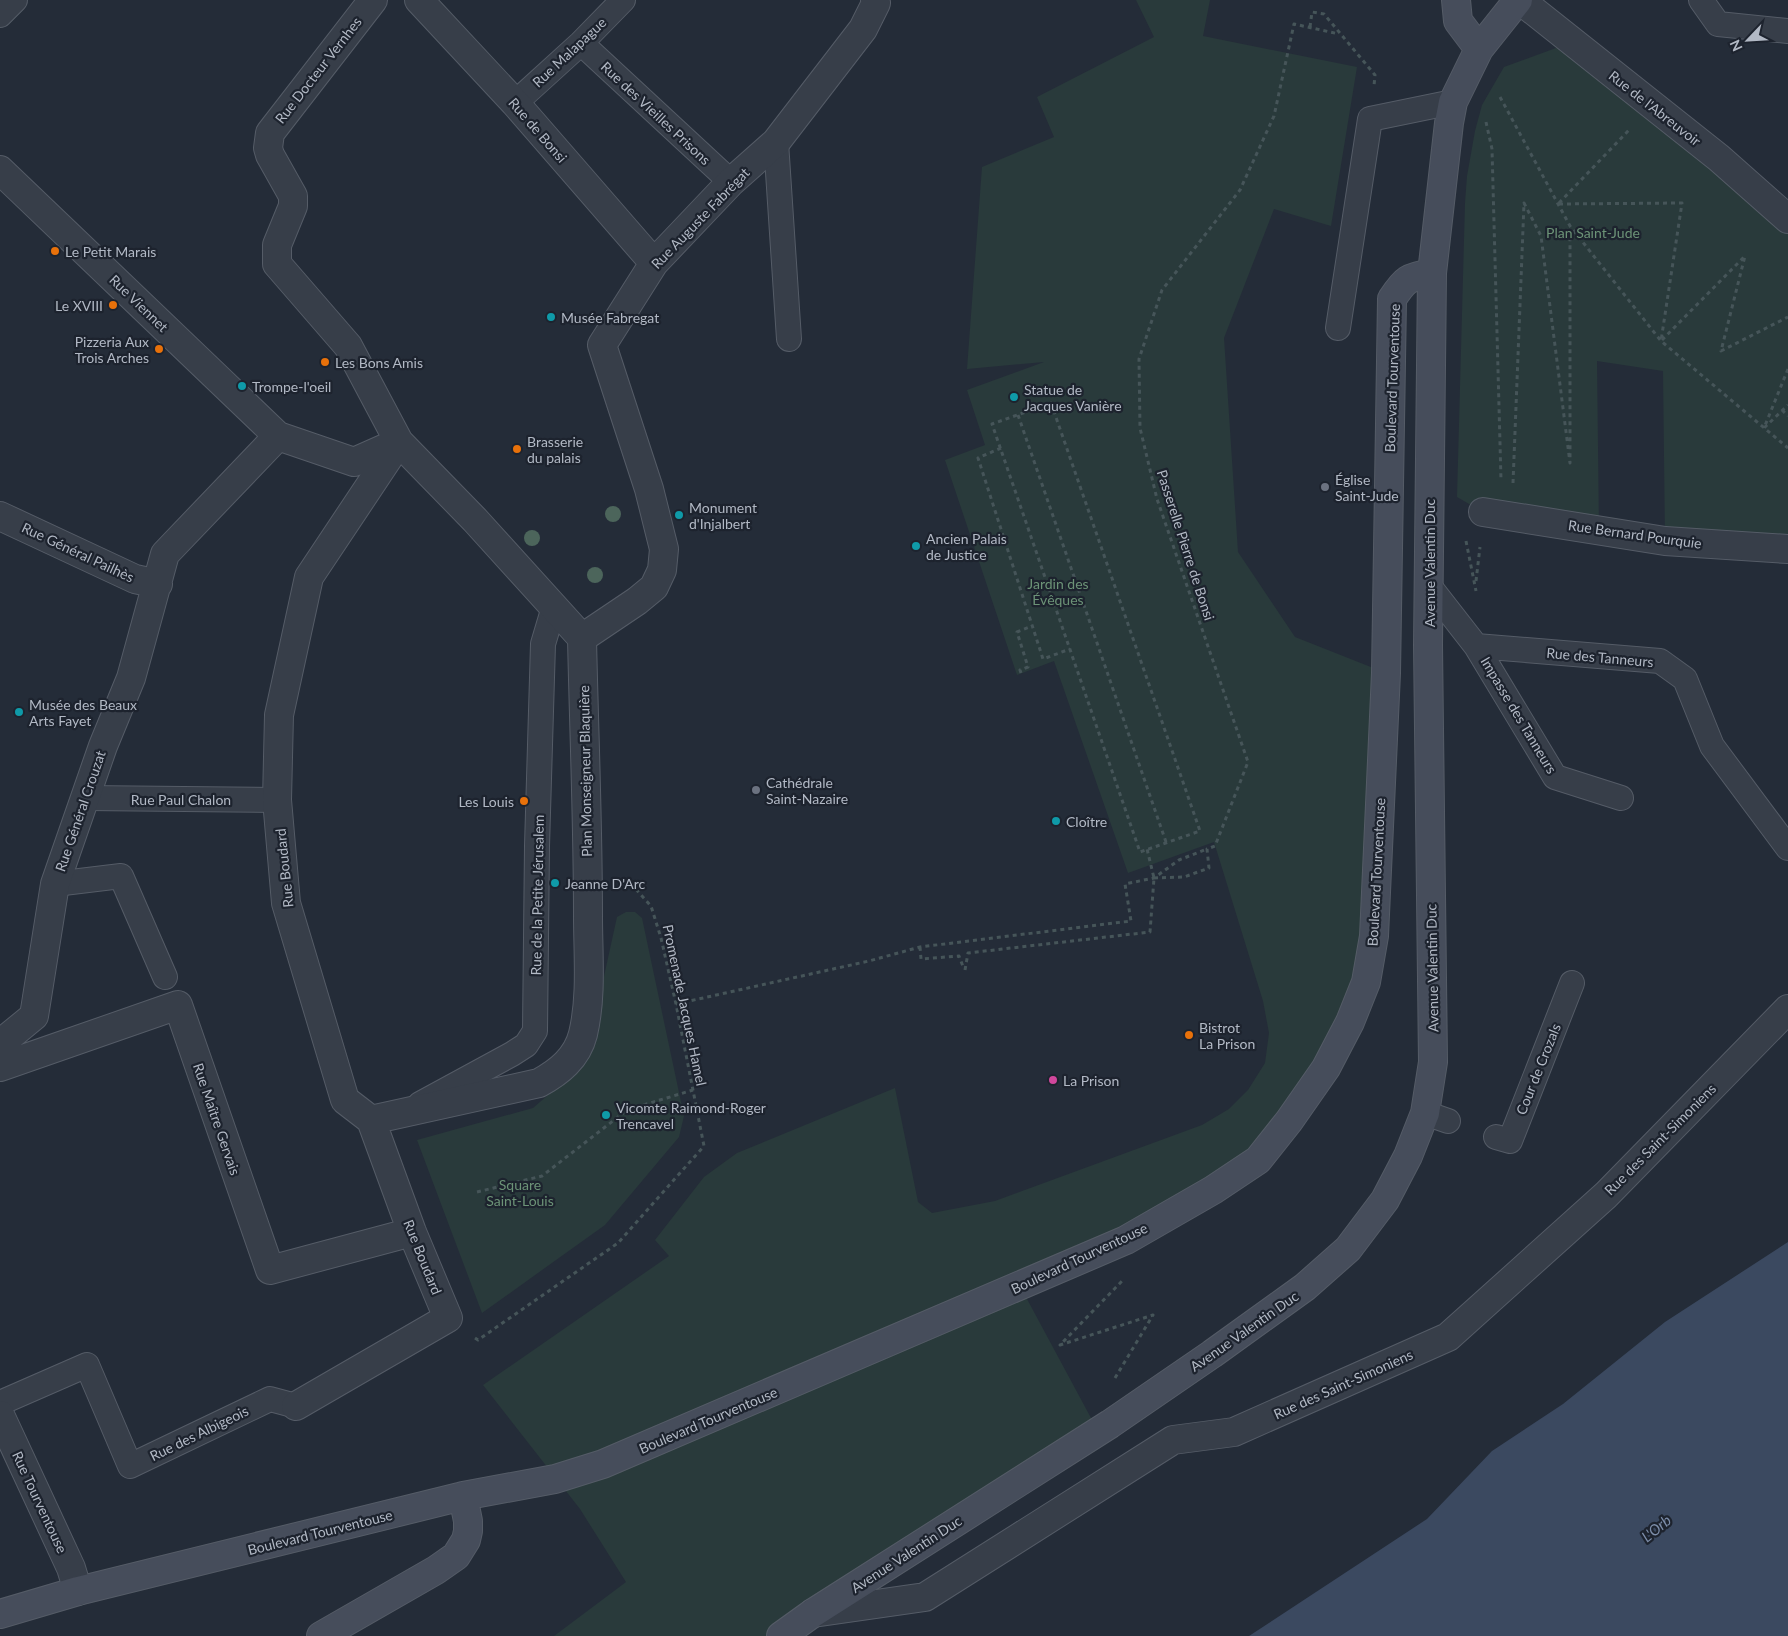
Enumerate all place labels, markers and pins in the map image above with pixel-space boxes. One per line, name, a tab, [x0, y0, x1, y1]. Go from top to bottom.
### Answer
place label: Le Petit Marais	[65, 243, 156, 260]
marker: Le Petit Marais	[49, 245, 61, 257]
place label: Le XVIII	[55, 297, 103, 314]
marker: Le XVIII	[107, 299, 119, 311]
place label: Musée Fabregat	[561, 309, 659, 326]
marker: Musée Fabregat	[545, 311, 557, 323]
place label: Pizzeria Aux Trois Arches	[75, 333, 149, 366]
marker: Pizzeria Aux Trois Arches	[153, 343, 165, 355]
place label: Les Bons Amis	[335, 354, 423, 371]
marker: Les Bons Amis	[319, 356, 331, 368]
place label: Trompe-l'oeil	[252, 378, 331, 395]
marker: Trompe-l'oeil	[236, 380, 248, 392]
place label: Statue de Jacques Vanière	[1024, 381, 1122, 414]
marker: Statue de Jacques Vanière	[1008, 391, 1020, 403]
place label: Brasserie du palais	[527, 433, 583, 466]
marker: Brasserie du palais	[511, 443, 523, 455]
place label: Église Saint-Jude	[1335, 471, 1399, 504]
marker: Église Saint-Jude	[1319, 481, 1331, 493]
place label: Monument d'Injalbert	[689, 499, 757, 532]
marker: Monument d'Injalbert	[673, 509, 685, 521]
place label: Ancien Palais de Justice	[926, 530, 1007, 563]
marker: Ancien Palais de Justice	[910, 540, 922, 552]
place label: Musée des Beaux Arts Fayet	[29, 696, 137, 729]
marker: Musée des Beaux Arts Fayet	[13, 706, 25, 718]
place label: Cathédrale Saint-Nazaire	[766, 774, 848, 807]
marker: Cathédrale Saint-Nazaire	[750, 784, 762, 796]
place label: Les Louis	[458, 793, 514, 810]
marker: Les Louis	[518, 795, 530, 807]
place label: Cloître	[1066, 813, 1107, 830]
marker: Cloître	[1050, 815, 1062, 827]
place label: Jeanne D'Arc	[565, 875, 646, 892]
marker: Jeanne D'Arc	[549, 877, 561, 889]
place label: Bistrot La Prison	[1199, 1019, 1255, 1052]
marker: Bistrot La Prison	[1183, 1029, 1195, 1041]
place label: La Prison	[1063, 1072, 1119, 1089]
marker: La Prison	[1047, 1074, 1059, 1086]
place label: Vicomte Raimond-Roger Trencavel	[616, 1099, 766, 1132]
marker: Vicomte Raimond-Roger Trencavel	[600, 1109, 612, 1121]

